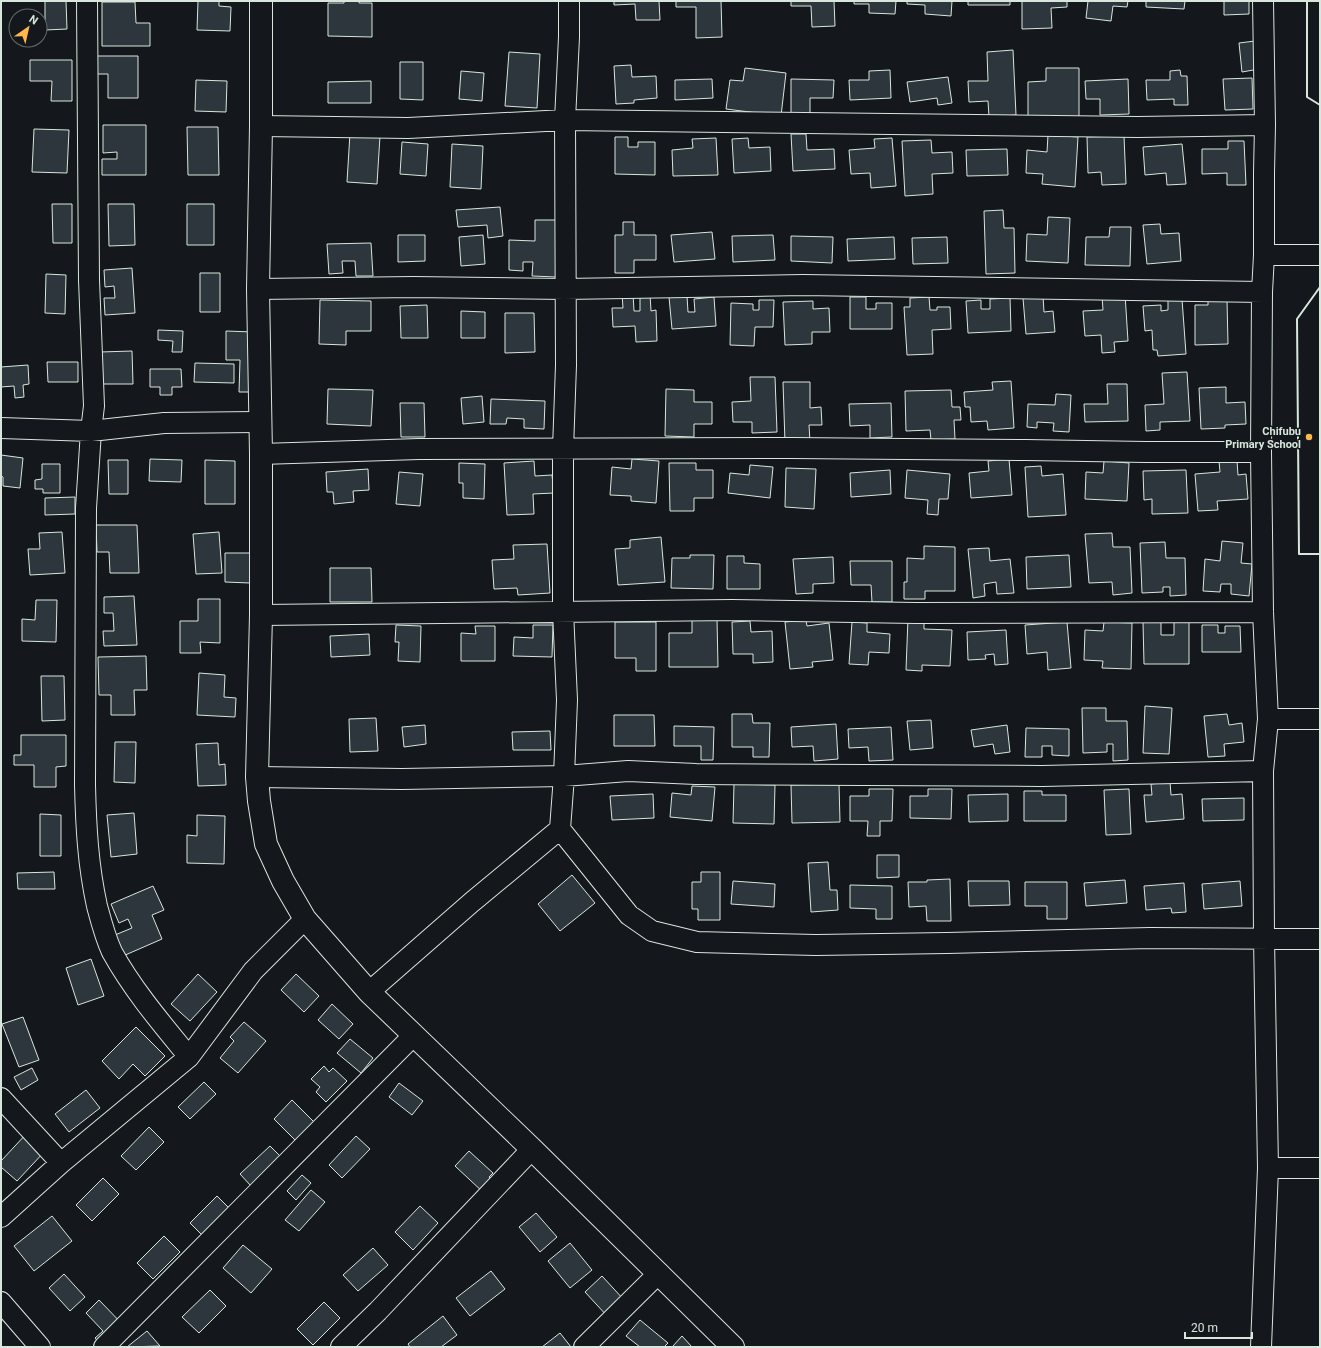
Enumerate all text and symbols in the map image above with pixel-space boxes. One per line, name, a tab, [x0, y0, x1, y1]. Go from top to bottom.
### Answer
north arrow	[8, 8, 48, 48]
text: N	[26, 13, 40, 28]
place label: Chifubu Primary School	[1225, 425, 1301, 451]
marker: Chifubu Primary School	[1304, 432, 1314, 442]
scale bar	[1185, 1314, 1252, 1340]
text: 20 m	[1191, 1321, 1218, 1335]

